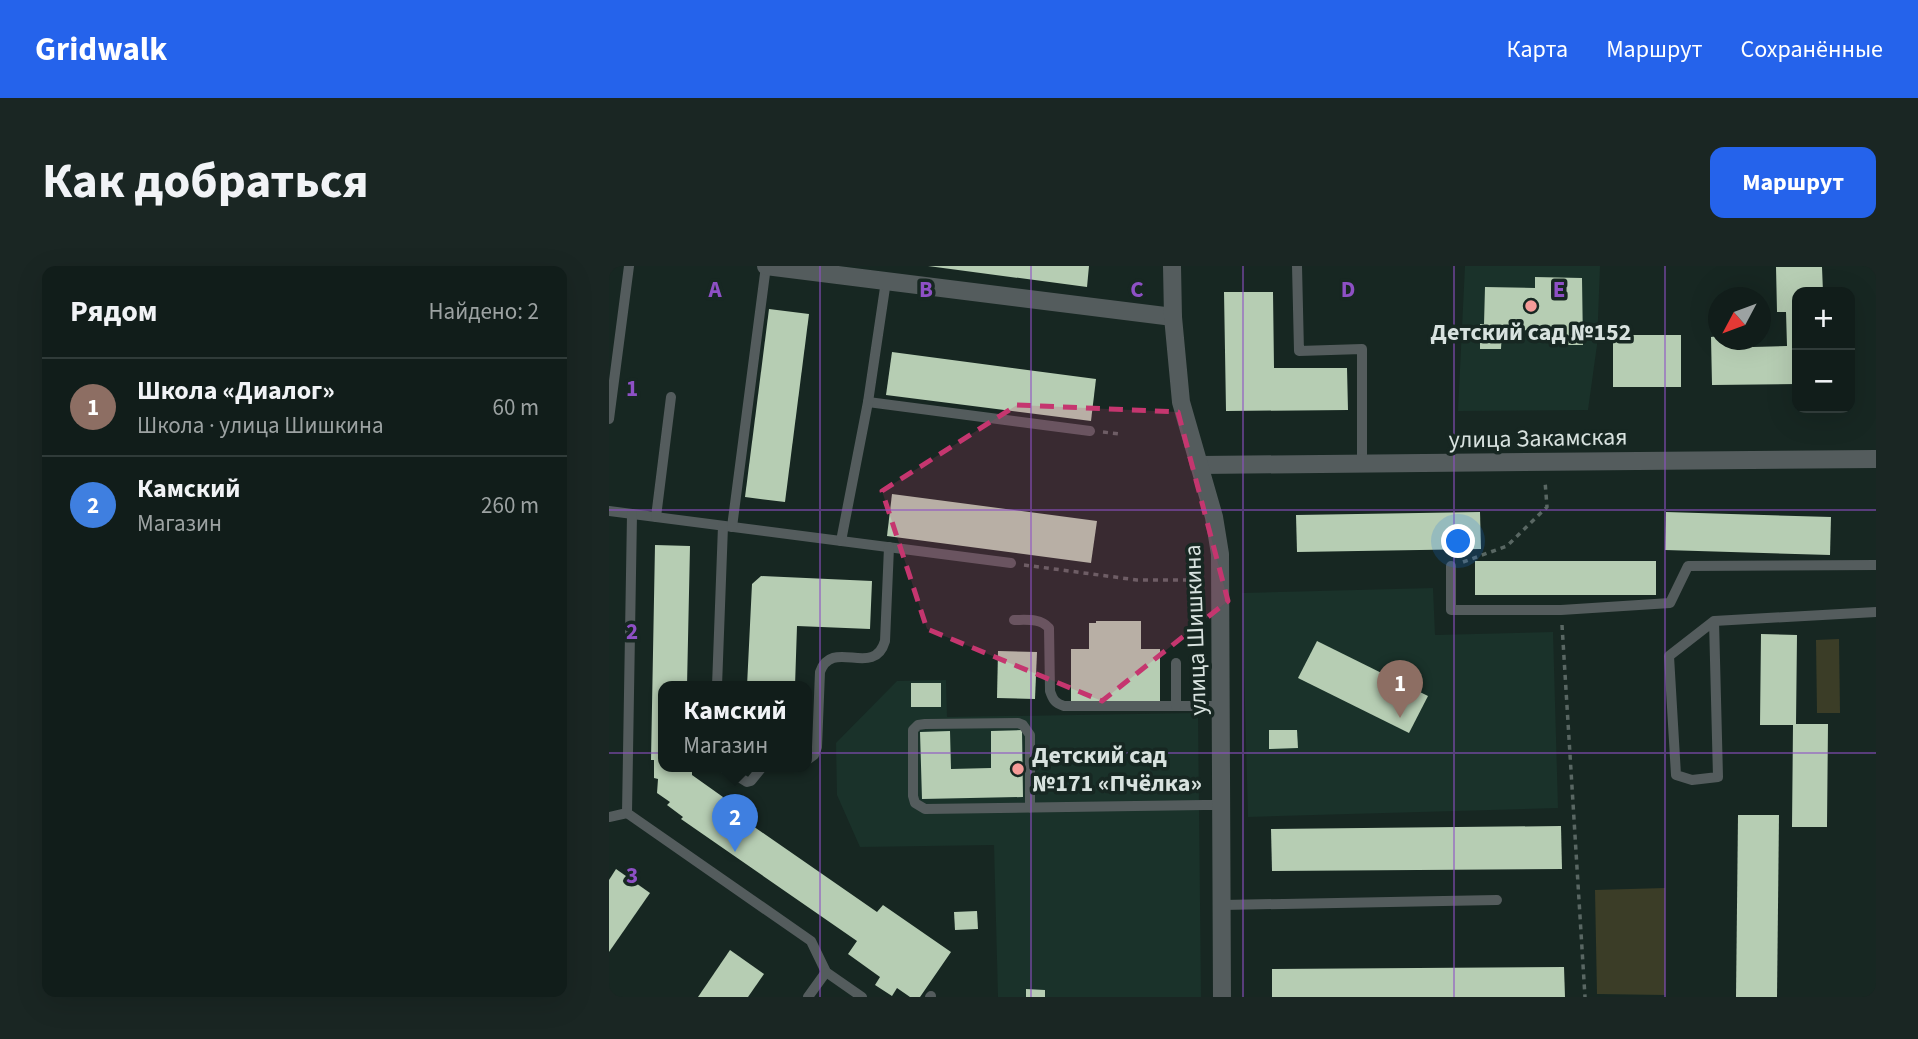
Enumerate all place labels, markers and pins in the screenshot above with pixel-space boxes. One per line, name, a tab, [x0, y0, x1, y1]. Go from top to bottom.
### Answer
marker: Детский сад №152	[1523, 298, 1539, 314]
place label: Детский сад №152	[1431, 315, 1631, 350]
pin: 1	[1377, 660, 1423, 718]
place label: Детский сад №171 «Пчёлка»	[1032, 738, 1202, 801]
marker: Детский сад №171 «Пчёлка»	[1010, 761, 1026, 777]
pin: 2	[712, 794, 758, 852]

